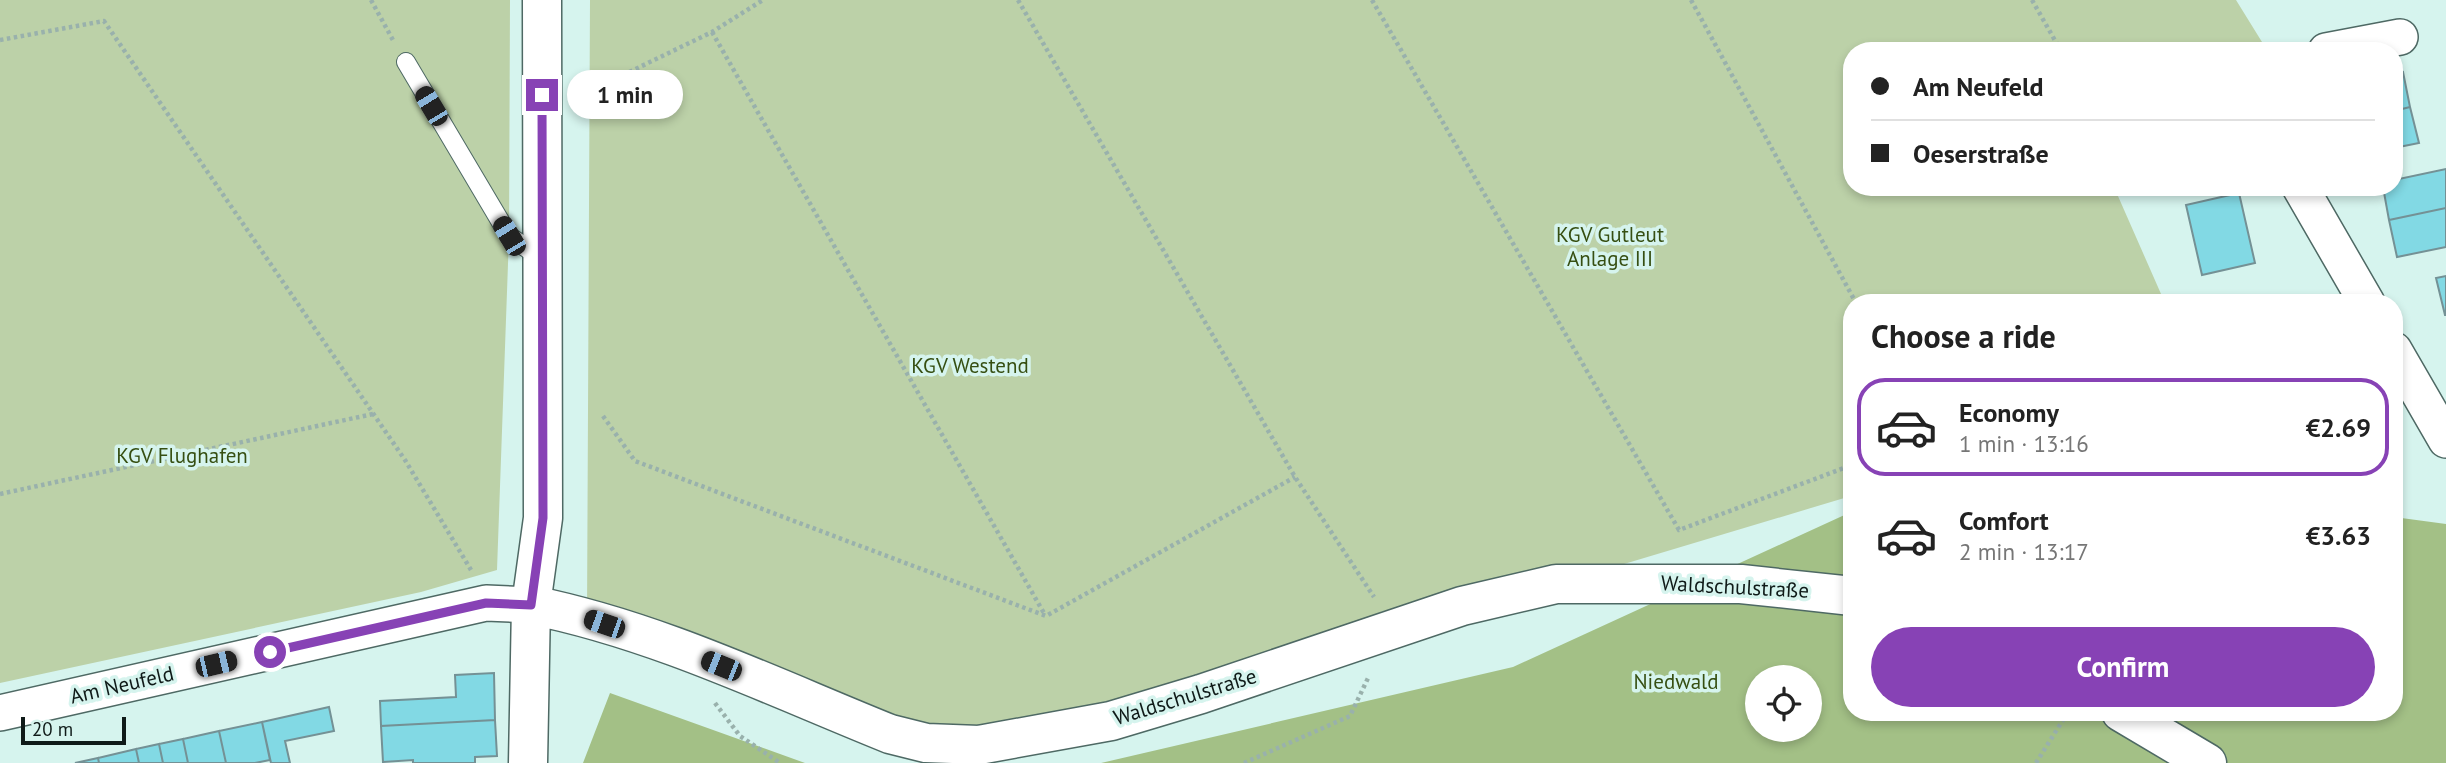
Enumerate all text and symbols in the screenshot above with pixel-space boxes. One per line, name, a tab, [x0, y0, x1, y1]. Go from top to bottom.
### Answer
callout: 1 min	[566, 70, 682, 119]
text: Am Neufeld	[1913, 70, 2044, 103]
route end	[526, 79, 558, 111]
text: 1 min	[597, 80, 653, 109]
car	[412, 83, 451, 129]
text: Oeserstraße	[1913, 137, 2049, 170]
car	[490, 213, 529, 259]
park label: KGV Gutleut Anlage III	[1556, 221, 1664, 272]
text: Choose a ride	[1871, 315, 2056, 357]
park label: KGV Westend	[911, 352, 1029, 379]
icon: car	[1875, 396, 1938, 459]
text: Economy	[1959, 396, 2059, 429]
text: €2.69	[2306, 411, 2371, 444]
text: 1 min · 13:16	[1959, 429, 2089, 458]
park label: KGV Flughafen	[116, 442, 248, 469]
icon: car	[1875, 504, 1938, 567]
text: Comfort	[1959, 504, 2049, 537]
text: €3.63	[2306, 519, 2371, 552]
text: 2 min · 13:17	[1959, 537, 2089, 566]
street label: Waldschulstraße	[1660, 569, 1810, 604]
car	[581, 607, 628, 641]
button: Confirm	[1871, 627, 2375, 707]
route start	[254, 636, 286, 668]
car	[698, 648, 745, 684]
car	[194, 649, 239, 679]
street label: Am Neufeld	[67, 659, 176, 710]
street label: Waldschulstraße	[1110, 662, 1260, 731]
map controls	[1745, 665, 1822, 742]
button: locate	[1745, 665, 1822, 742]
park label: Niedwald	[1633, 668, 1719, 695]
scale bar	[21, 714, 126, 746]
text: 20 m	[32, 717, 73, 741]

